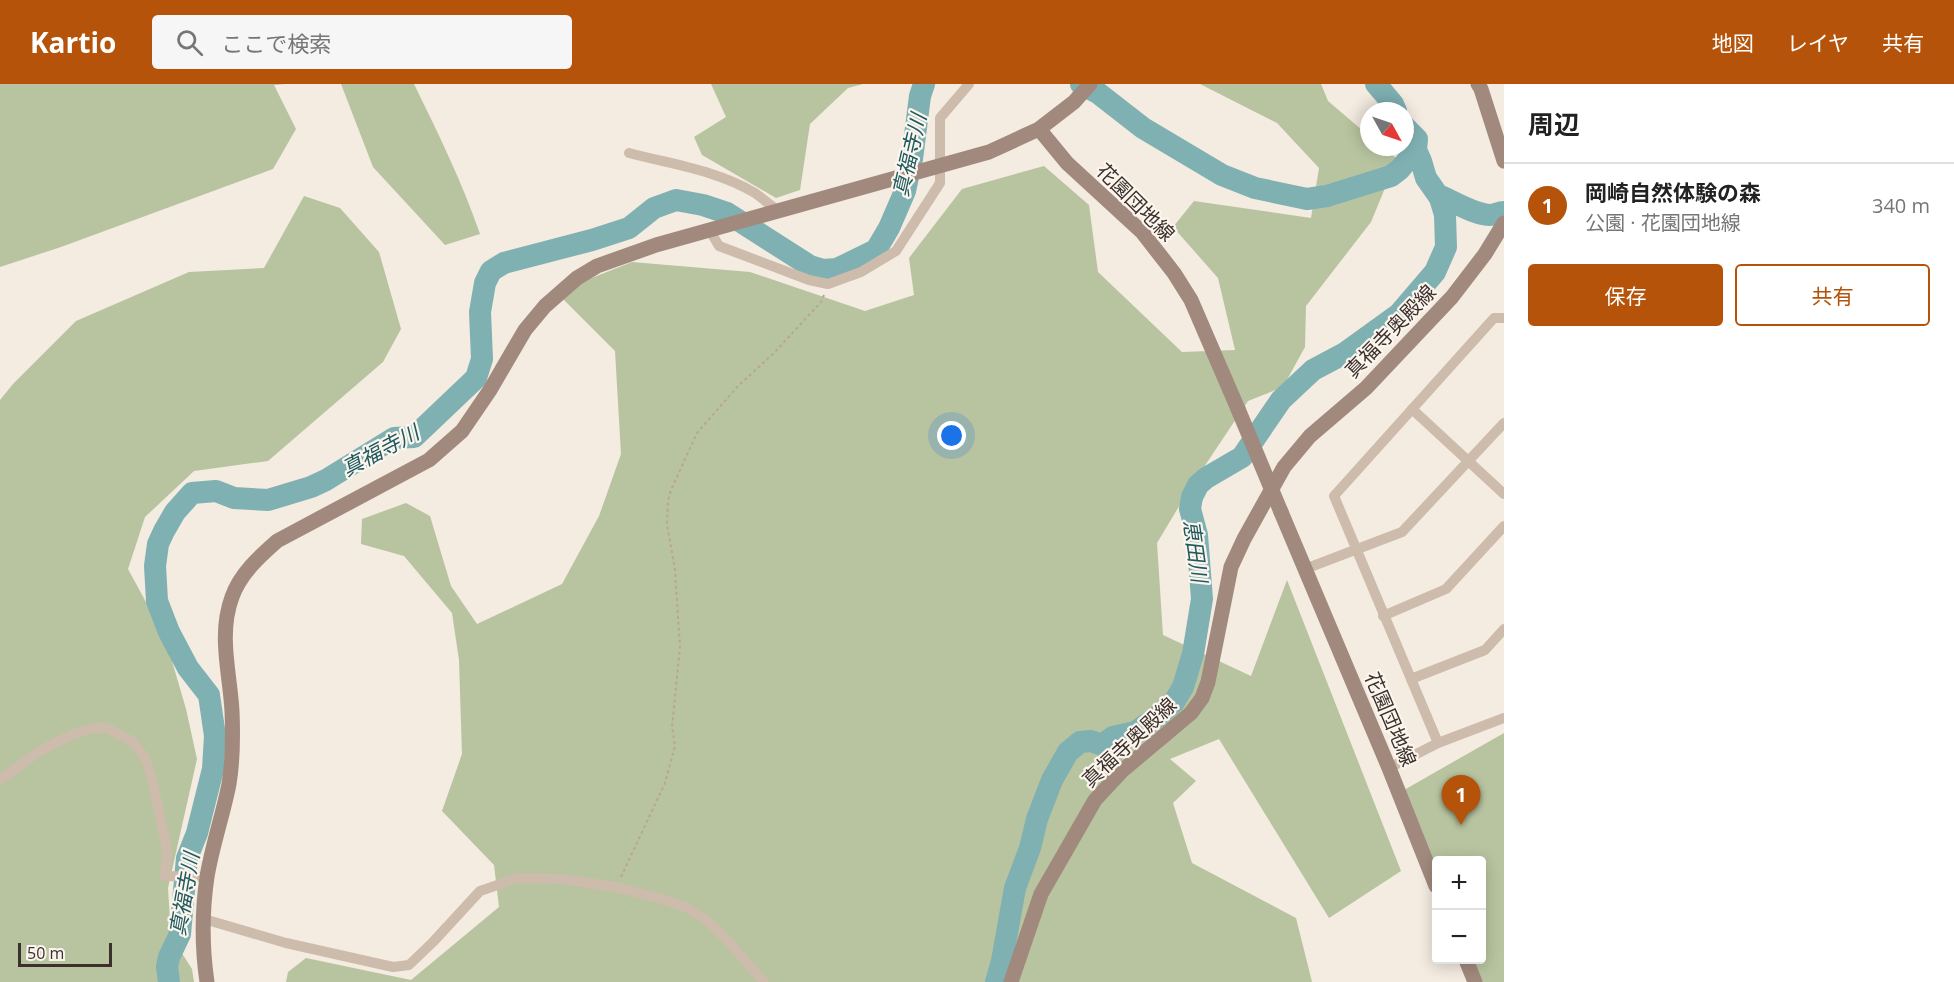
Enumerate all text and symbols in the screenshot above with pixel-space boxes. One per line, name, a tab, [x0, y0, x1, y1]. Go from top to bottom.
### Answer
search box	[152, 15, 572, 69]
text: Kartio	[30, 23, 116, 61]
icon: search	[173, 26, 206, 59]
text: ここで検索	[221, 28, 331, 58]
text: 地図	[1712, 29, 1754, 57]
text: レイヤ	[1787, 29, 1849, 57]
text: 共有	[1882, 29, 1924, 57]
north arrow	[1360, 102, 1414, 156]
text: 周辺	[1528, 106, 1580, 142]
water label: 真福寺川	[886, 109, 933, 199]
street label: 花園団地線	[1091, 157, 1181, 247]
text: 岡崎自然体験の森	[1585, 177, 1761, 207]
text: 1	[1542, 192, 1553, 219]
text: 340 m	[1872, 192, 1930, 219]
text: 公園 · 花園団地線	[1585, 209, 1741, 236]
button: 保存	[1528, 264, 1723, 326]
button: 共有	[1735, 264, 1930, 326]
street label: 真福寺奥殿線	[1339, 278, 1441, 384]
water label: 真福寺川	[336, 417, 425, 482]
your location	[937, 421, 966, 450]
water label: 恵田川	[1178, 518, 1215, 586]
street label: 花園団地線	[1359, 668, 1423, 770]
street label: 真福寺奥殿線	[1076, 691, 1182, 793]
pin: 1	[1442, 776, 1480, 825]
water label: 真福寺川	[163, 848, 205, 938]
map controls	[1432, 856, 1486, 964]
button: +	[1432, 856, 1486, 910]
button: −	[1432, 910, 1486, 964]
scale bar	[18, 940, 112, 968]
text: 50 m	[27, 942, 64, 964]

